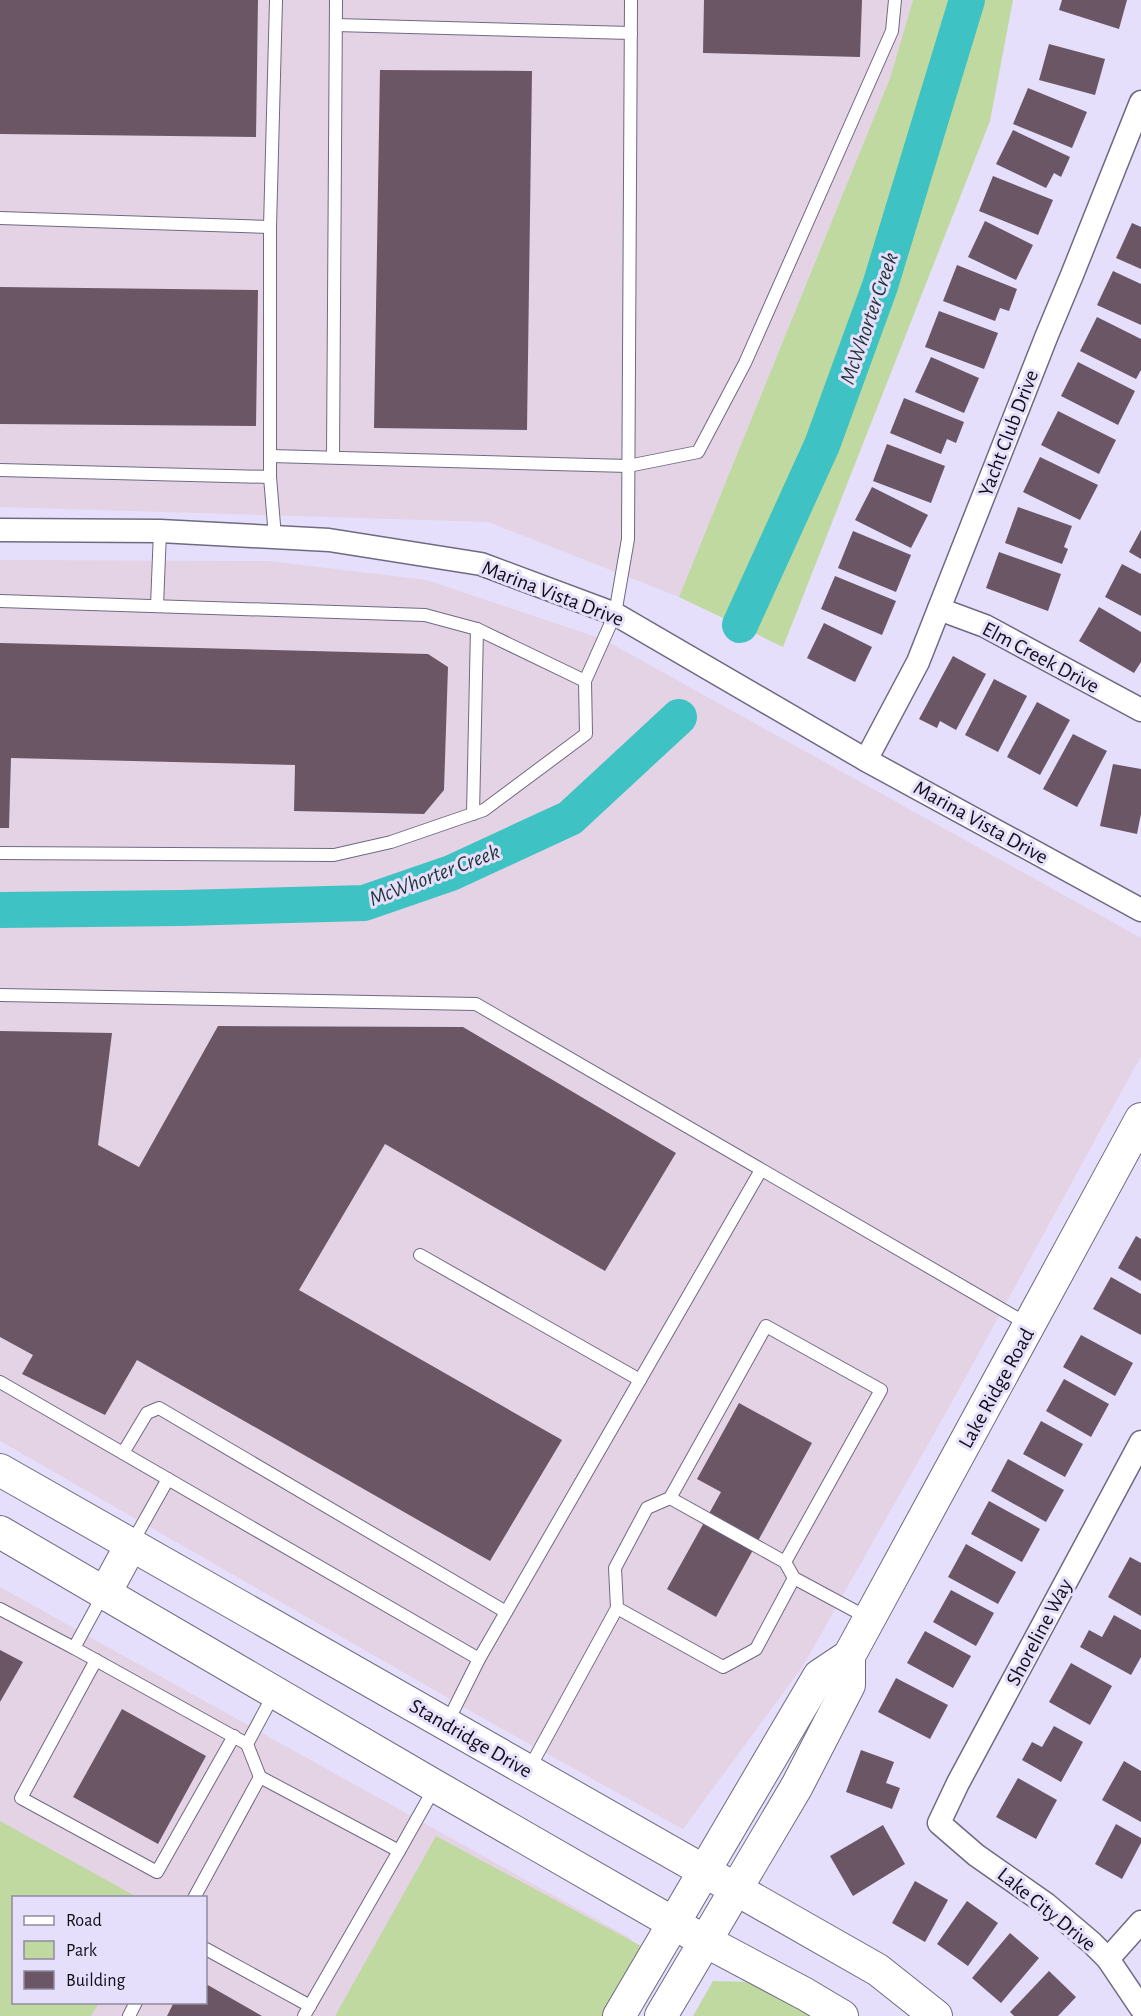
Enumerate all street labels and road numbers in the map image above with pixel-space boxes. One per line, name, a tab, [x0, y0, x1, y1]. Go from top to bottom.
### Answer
street label: Yacht Club Drive	[975, 367, 1042, 499]
street label: Marina Vista Drive	[479, 557, 627, 630]
street label: Elm Creek Drive	[979, 618, 1103, 697]
street label: Marina Vista Drive	[910, 777, 1051, 868]
street label: Lake Ridge Road	[955, 1325, 1038, 1452]
street label: Shoreline Way	[1003, 1575, 1076, 1689]
street label: Standridge Drive	[406, 1695, 536, 1782]
street label: Lake City Drive	[994, 1864, 1100, 1955]

